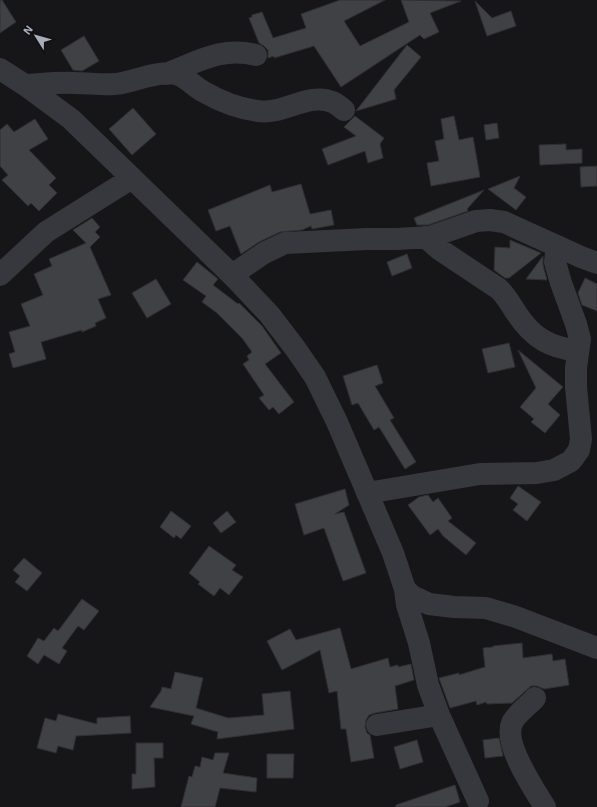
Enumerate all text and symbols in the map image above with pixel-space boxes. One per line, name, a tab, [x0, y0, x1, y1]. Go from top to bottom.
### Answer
north arrow	[16, 16, 56, 56]
text: N	[20, 23, 35, 37]

